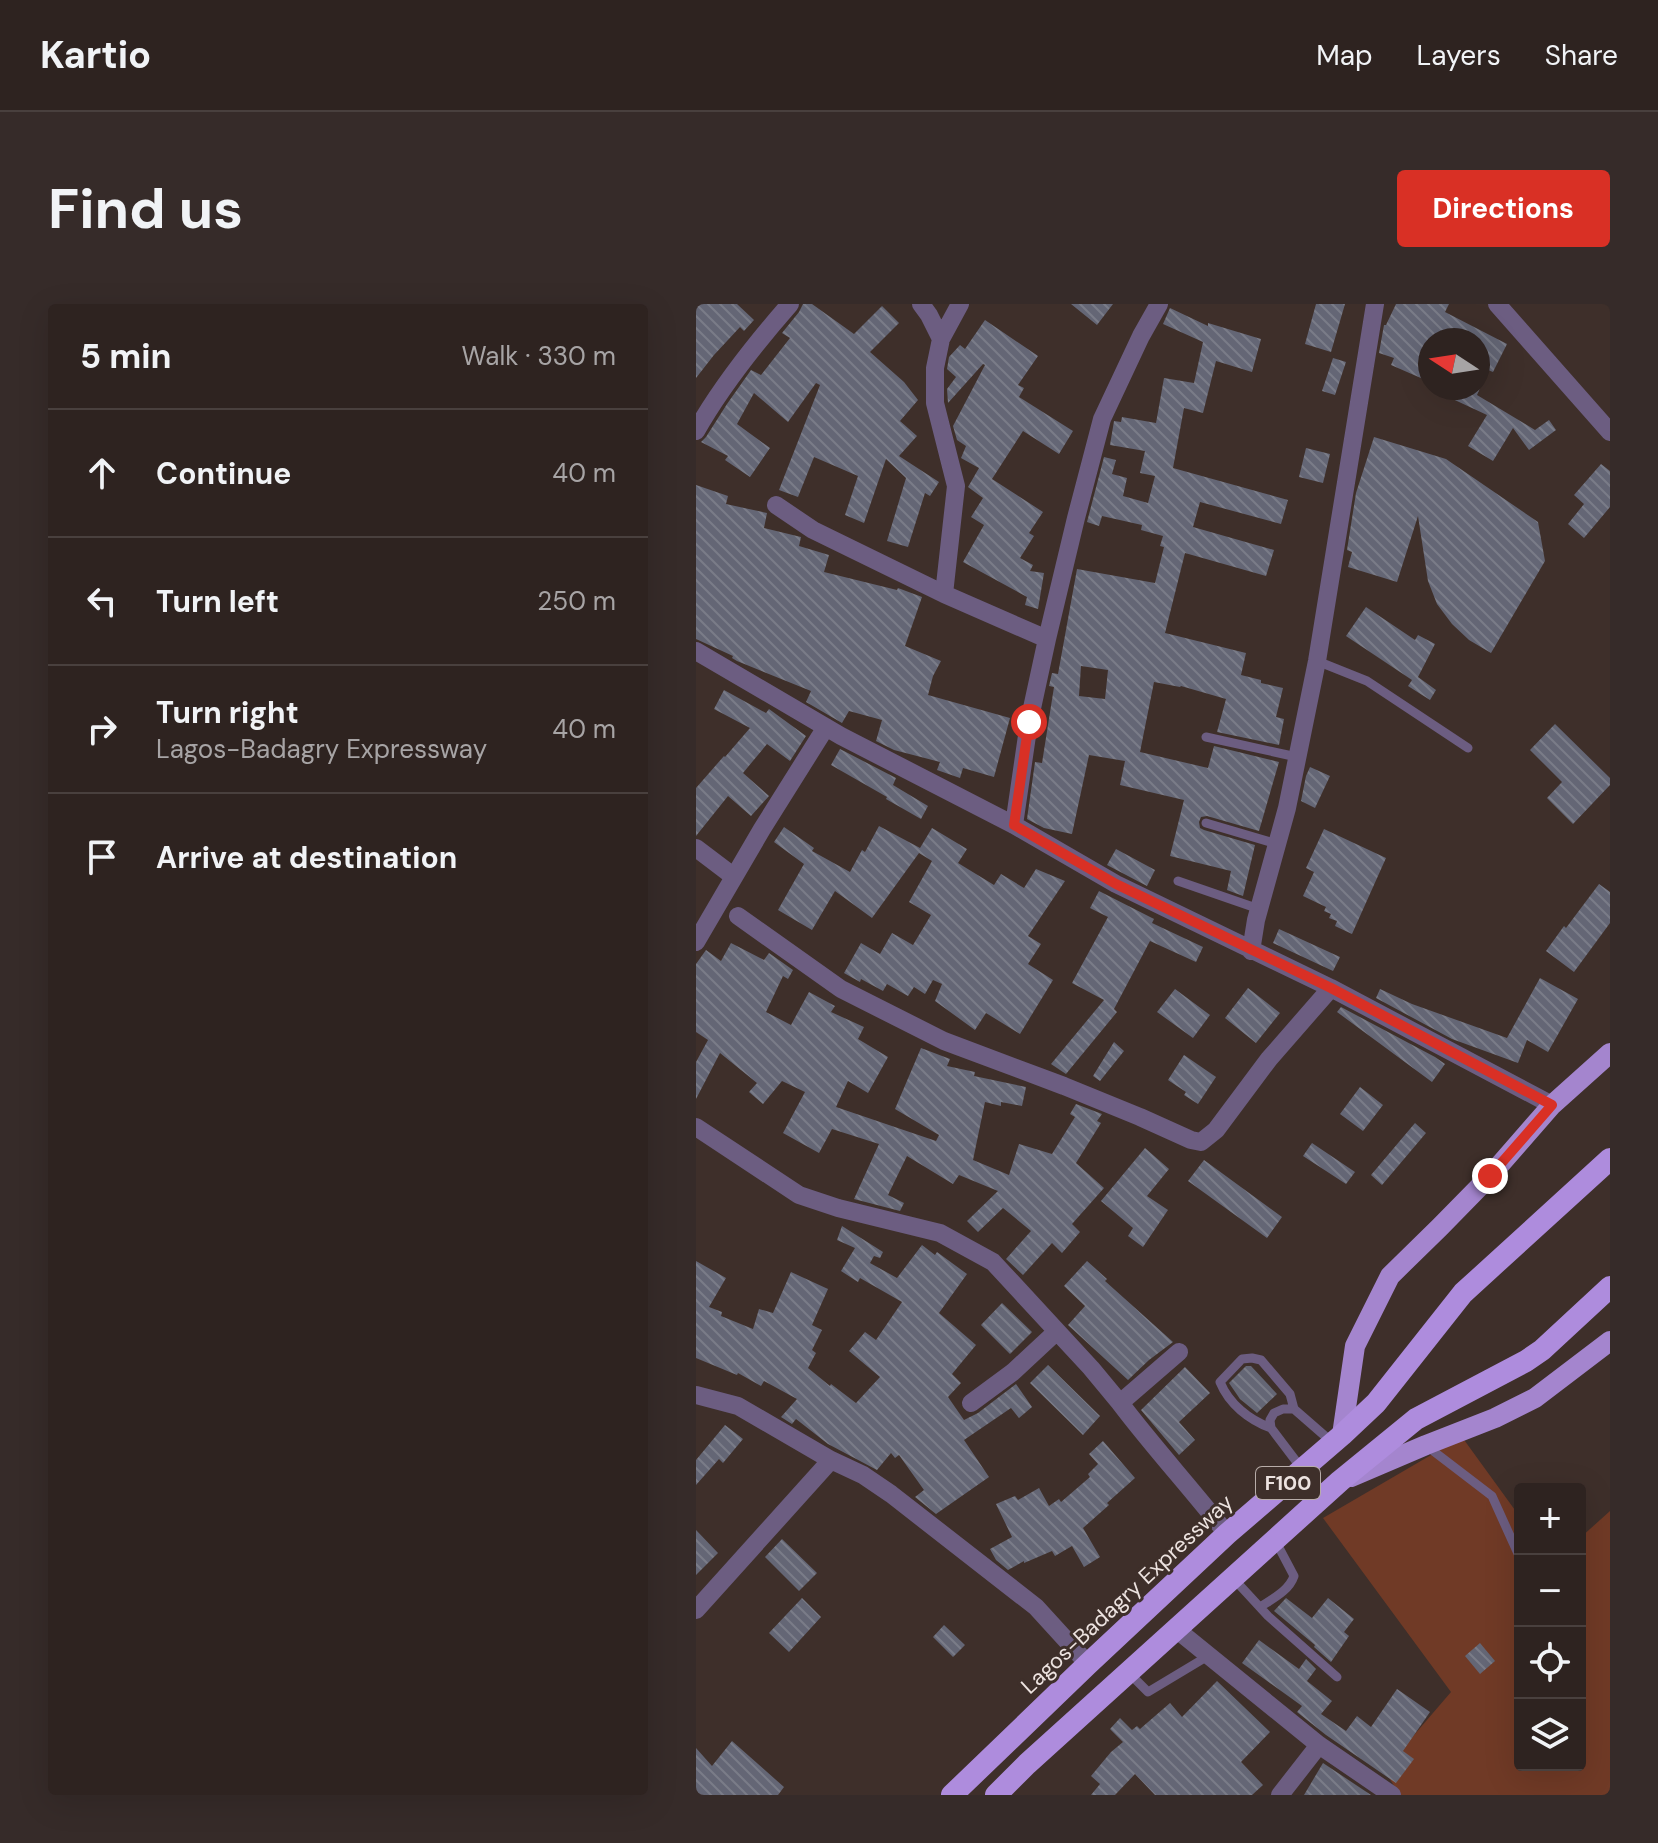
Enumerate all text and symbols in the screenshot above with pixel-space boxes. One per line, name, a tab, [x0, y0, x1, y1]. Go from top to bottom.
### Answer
text: Kartio	[40, 30, 151, 80]
text: Map	[1316, 37, 1373, 74]
text: Layers	[1417, 37, 1501, 74]
text: Share	[1545, 37, 1618, 74]
button: Directions	[1397, 170, 1610, 247]
text: Find us	[48, 172, 243, 245]
north arrow	[1418, 328, 1490, 400]
text: 5 min	[80, 334, 171, 379]
text: Walk · 330 m	[461, 339, 616, 373]
icon: ahead	[80, 451, 124, 495]
text: Continue	[156, 454, 291, 493]
text: 40 m	[552, 456, 616, 490]
icon: left	[80, 579, 124, 623]
text: Turn left	[156, 582, 279, 621]
text: 250 m	[537, 584, 616, 618]
text: Turn right	[156, 693, 299, 732]
route start	[1011, 704, 1047, 740]
icon: right	[80, 707, 124, 751]
text: 40 m	[552, 712, 616, 746]
text: Lagos-Badagry Expressway	[156, 732, 487, 766]
icon: arrive	[80, 835, 124, 879]
text: Arrive at destination	[156, 838, 457, 877]
route end	[1472, 1158, 1508, 1194]
road number: F100	[1256, 1467, 1320, 1499]
map controls	[1514, 1483, 1586, 1771]
button: +	[1514, 1483, 1586, 1555]
street label: Lagos-Badagry Expressway	[1015, 1488, 1239, 1700]
button: −	[1514, 1555, 1586, 1627]
button: locate	[1514, 1627, 1586, 1699]
button: layers	[1514, 1699, 1586, 1771]

